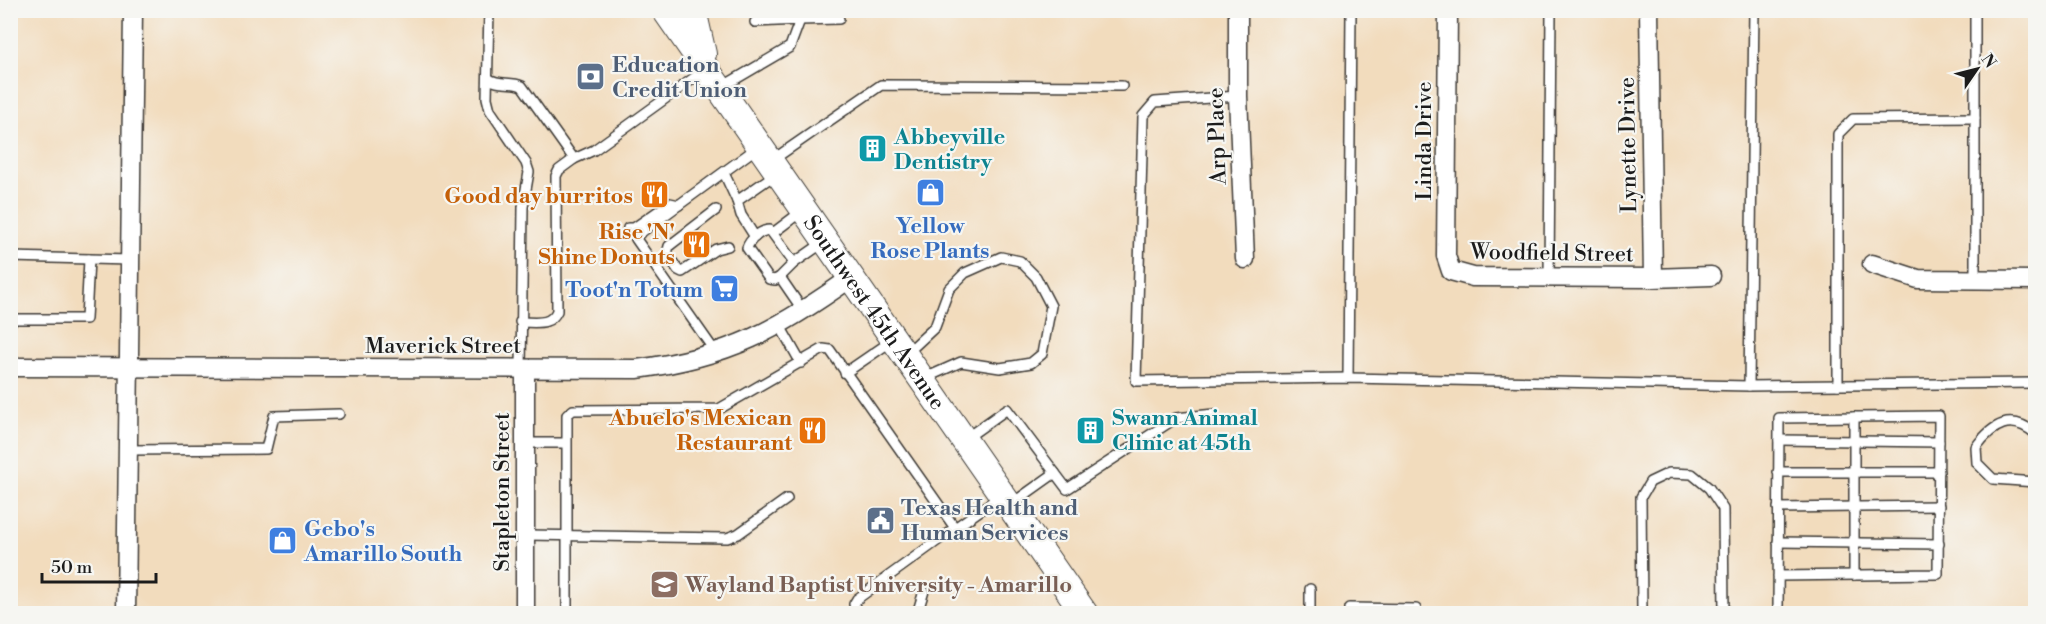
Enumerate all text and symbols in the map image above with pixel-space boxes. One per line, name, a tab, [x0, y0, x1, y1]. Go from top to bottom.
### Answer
north arrow	[1947, 39, 2007, 99]
text: N	[1977, 50, 2000, 72]
place label: Education Credit Union	[612, 52, 747, 104]
bank icon: Education Credit Union	[575, 61, 607, 93]
street label: Lynette Drive	[1614, 77, 1643, 213]
street label: Linda Drive	[1411, 81, 1438, 201]
street label: Arp Place	[1202, 87, 1233, 186]
place label: Abbeyville Dentistry	[893, 124, 1005, 176]
building icon: Abbeyville Dentistry	[857, 133, 889, 165]
shop icon: Yellow Rose Plants	[914, 177, 946, 209]
restaurant icon: Good day burritos	[638, 179, 670, 211]
place label: Good day burritos	[444, 183, 633, 210]
street label: Southwest 45th Avenue	[797, 211, 951, 415]
place label: Yellow Rose Plants	[870, 213, 990, 265]
place label: Rise 'N' Shine Donuts	[538, 219, 675, 271]
restaurant icon: Rise 'N' Shine Donuts	[680, 228, 712, 260]
street label: Woodfield Street	[1469, 239, 1634, 268]
supermarket icon: Toot'n Totum	[708, 273, 740, 305]
place label: Toot'n Totum	[565, 277, 703, 304]
street label: Maverick Street	[365, 333, 521, 360]
place label: Abuelo's Mexican Restaurant	[608, 405, 792, 457]
place label: Swann Animal Clinic at 45th	[1112, 405, 1258, 457]
street label: Stapleton Street	[489, 412, 516, 572]
restaurant icon: Abuelo's Mexican Restaurant	[797, 414, 829, 446]
building icon: Swann Animal Clinic at 45th	[1075, 414, 1107, 446]
place label: Texas Health and Human Services	[901, 495, 1078, 547]
public building icon: Texas Health and Human Services	[864, 504, 896, 536]
place label: Gebo's Amarillo South	[303, 516, 462, 568]
shop icon: Gebo's Amarillo South	[267, 525, 299, 557]
scale bar	[42, 546, 156, 584]
text: 50 m	[51, 556, 93, 579]
school or university icon: Wayland Baptist University - Amarillo	[648, 568, 680, 600]
place label: Wayland Baptist University - Amarillo	[684, 572, 1072, 599]

